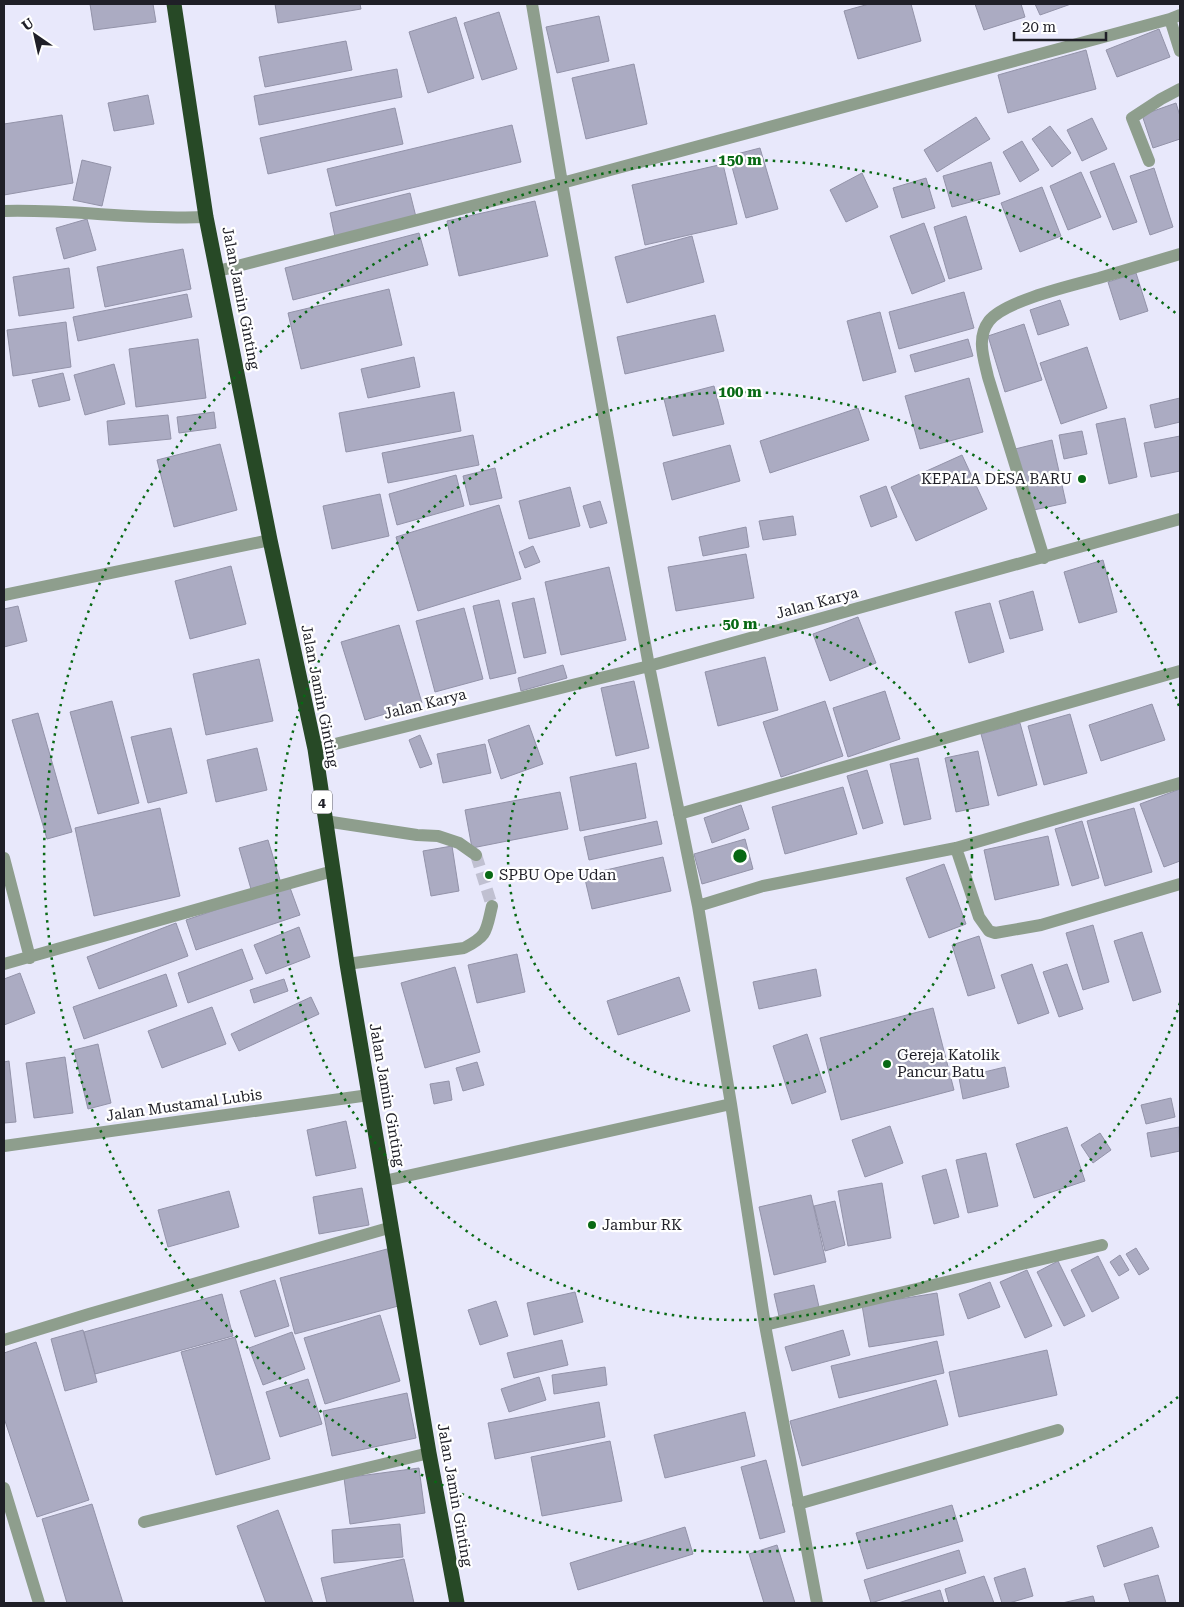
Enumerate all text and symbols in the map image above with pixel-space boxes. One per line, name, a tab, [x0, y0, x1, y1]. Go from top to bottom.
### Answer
north arrow	[10, 10, 60, 60]
scale bar	[1014, 10, 1106, 42]
text: U	[19, 14, 37, 34]
text: 20 m	[1022, 18, 1057, 36]
text: 150 m	[718, 151, 762, 169]
street label: Jalan Jamin Ginting	[218, 225, 264, 371]
text: 100 m	[718, 383, 762, 401]
place label: KEPALA DESA BARU	[921, 470, 1072, 488]
marker: KEPALA DESA BARU	[1076, 473, 1088, 485]
street label: Jalan Karya	[774, 583, 860, 623]
text: 50 m	[722, 615, 758, 633]
street label: Jalan Jamin Ginting	[297, 623, 343, 769]
street label: Jalan Karya	[382, 685, 468, 723]
road number: 4	[312, 790, 332, 814]
centre of rings	[731, 847, 749, 865]
place label: SPBU Ope Udan	[499, 866, 617, 884]
marker: SPBU Ope Udan	[483, 869, 495, 881]
street label: Jalan Jamin Ginting	[366, 1022, 409, 1169]
place label: Gereja Katolik Pancur Batu	[897, 1046, 1001, 1081]
marker: Gereja Katolik Pancur Batu	[881, 1058, 893, 1070]
street label: Jalan Mustamal Lubis	[105, 1085, 263, 1125]
place label: Jambur RK	[602, 1216, 682, 1234]
marker: Jambur RK	[586, 1219, 598, 1231]
street label: Jalan Jamin Ginting	[434, 1422, 477, 1569]

